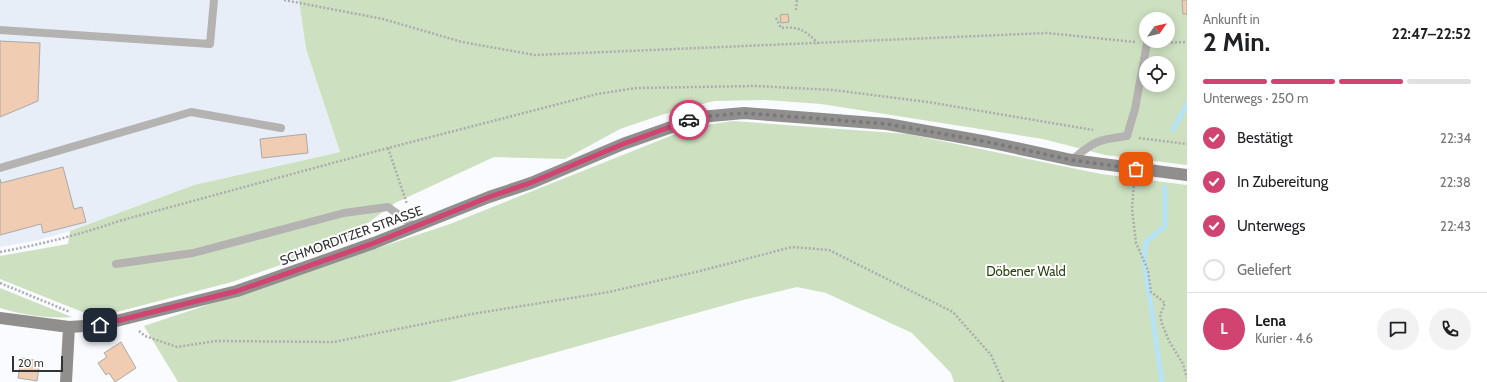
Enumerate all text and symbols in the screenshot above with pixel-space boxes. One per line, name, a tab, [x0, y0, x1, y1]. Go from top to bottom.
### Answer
text: Ankunft in	[1203, 11, 1260, 27]
north arrow	[1139, 12, 1175, 48]
map controls	[1139, 12, 1175, 92]
text: 22:47–22:52	[1392, 25, 1471, 43]
text: 2 Min.	[1203, 26, 1270, 58]
button: locate	[1139, 56, 1175, 92]
text: Unterwegs · 250 m	[1203, 90, 1309, 106]
courier	[669, 100, 709, 140]
icon: car	[678, 109, 700, 131]
icon: check	[1203, 127, 1225, 149]
text: Bestätigt	[1237, 129, 1293, 147]
text: 22:34	[1440, 130, 1471, 146]
pin	[1119, 152, 1153, 186]
icon: bag	[1125, 158, 1147, 180]
icon: check	[1203, 171, 1225, 193]
text: In Zubereitung	[1237, 173, 1328, 191]
text: 22:38	[1440, 174, 1471, 190]
street label: SCHMORDITZER STRASSE	[278, 202, 424, 268]
icon: check	[1203, 215, 1225, 237]
text: Unterwegs	[1237, 217, 1305, 235]
text: 22:43	[1440, 218, 1471, 234]
text: Geliefert	[1237, 261, 1291, 279]
park label: Döbener Wald	[986, 263, 1066, 279]
pin	[83, 308, 117, 342]
button: chat	[1377, 308, 1419, 350]
button: phone	[1429, 308, 1471, 350]
text: Lena	[1255, 312, 1286, 330]
icon: home	[89, 314, 111, 336]
text: L	[1220, 320, 1228, 338]
text: Kurier · 4.6	[1255, 330, 1313, 346]
scale bar	[12, 354, 63, 373]
text: 20 m	[18, 356, 44, 370]

